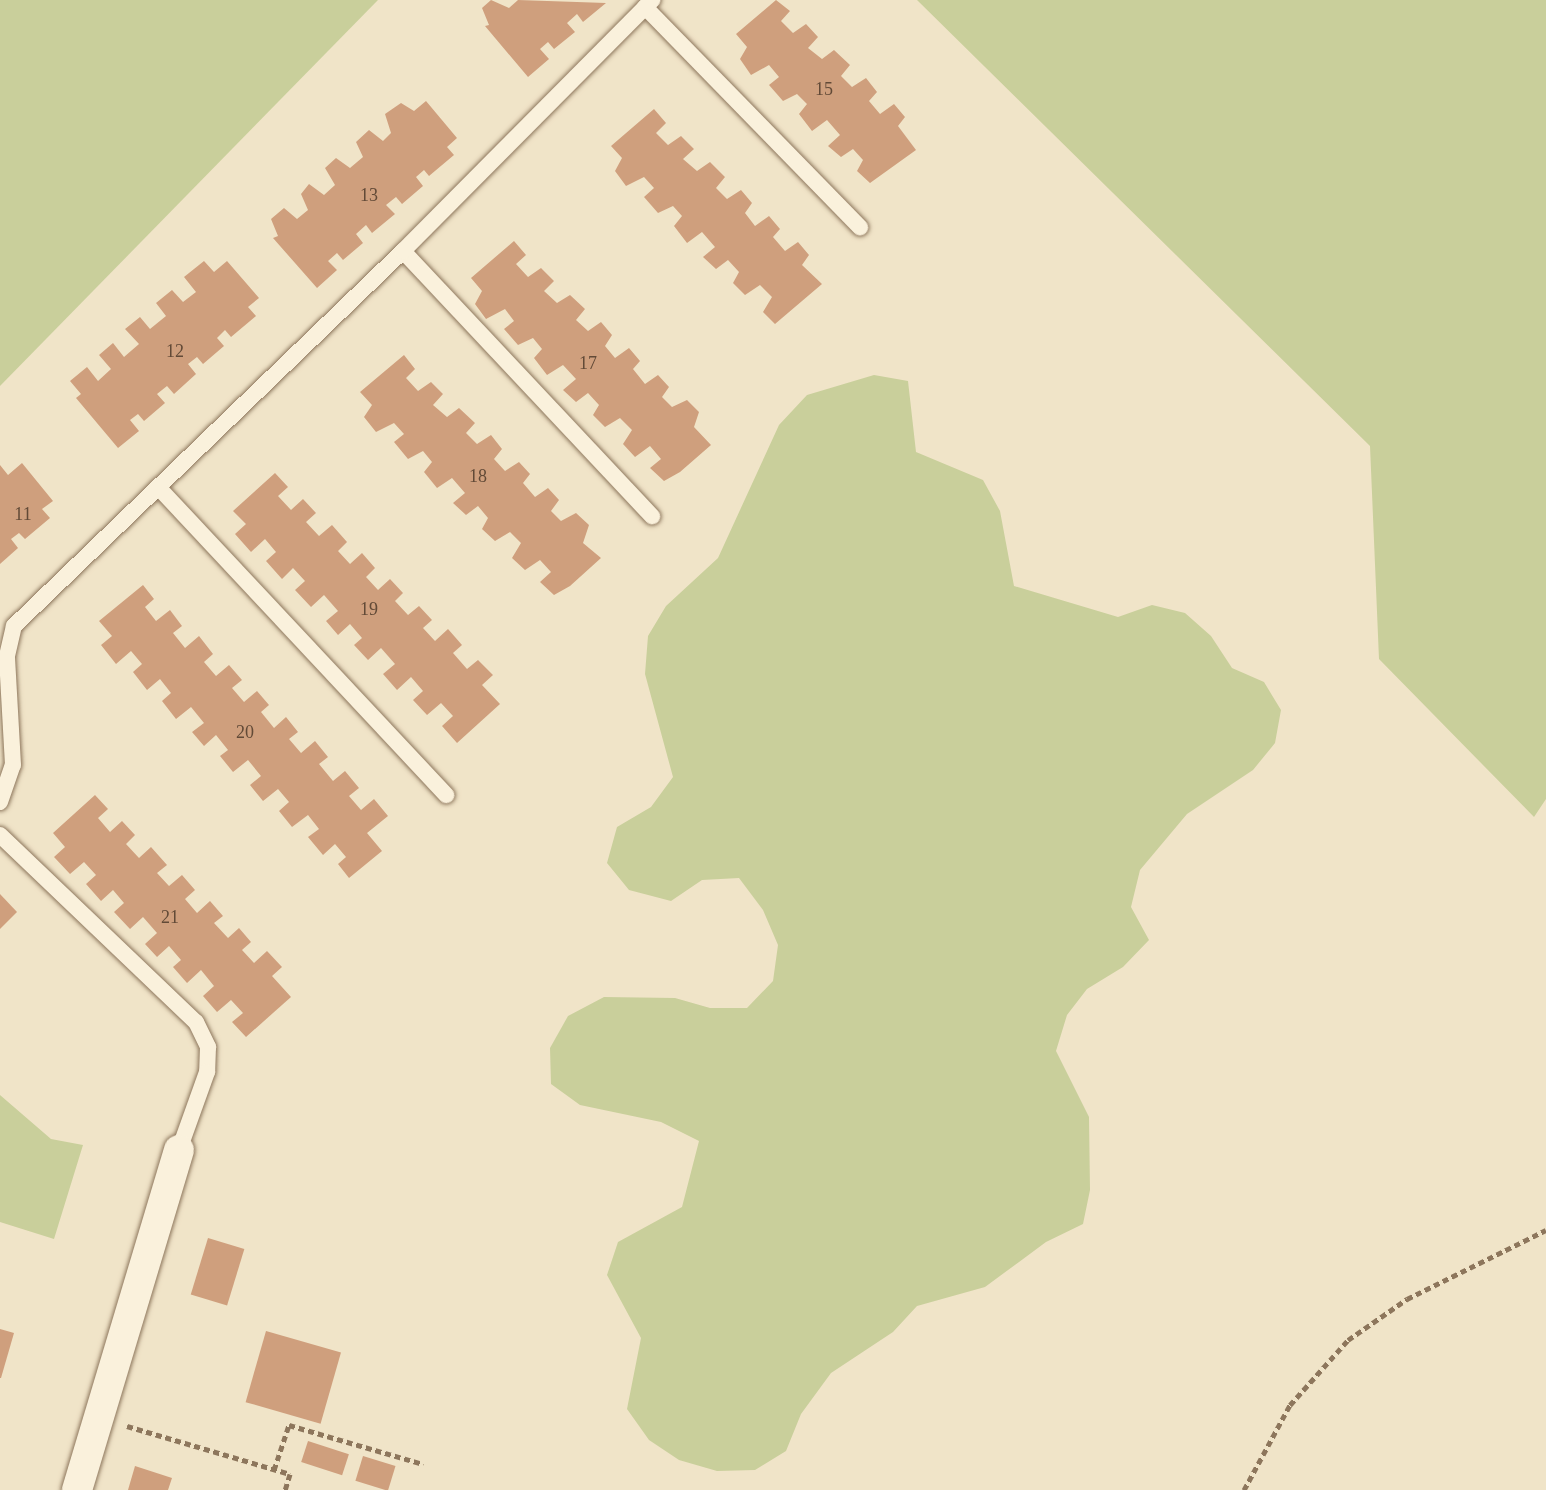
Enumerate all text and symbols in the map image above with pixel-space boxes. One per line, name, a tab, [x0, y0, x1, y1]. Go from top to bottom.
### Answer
house number: 15	[815, 78, 833, 100]
house number: 13	[360, 184, 378, 206]
house number: 12	[166, 340, 184, 362]
house number: 17	[579, 352, 597, 374]
house number: 18	[469, 465, 487, 487]
house number: 11	[14, 503, 32, 525]
house number: 19	[360, 598, 378, 620]
house number: 20	[236, 721, 254, 743]
house number: 21	[161, 906, 179, 928]

